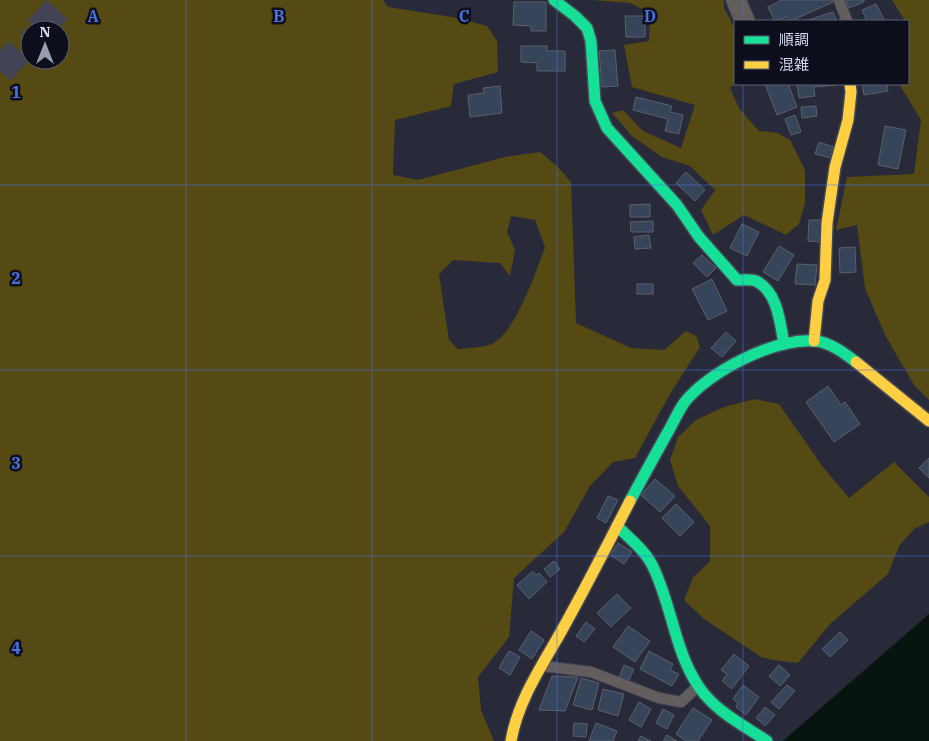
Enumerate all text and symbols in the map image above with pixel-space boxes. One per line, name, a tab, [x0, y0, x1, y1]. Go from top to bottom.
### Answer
text: A	[87, 6, 99, 26]
text: B	[273, 6, 285, 26]
text: C	[459, 6, 469, 26]
text: D	[644, 6, 656, 26]
north arrow	[20, 20, 70, 70]
legend	[734, 20, 909, 85]
text: N	[39, 23, 51, 41]
text: 順調	[779, 30, 809, 49]
text: 混雑	[779, 55, 809, 74]
text: 1	[11, 82, 21, 102]
text: 2	[11, 268, 21, 288]
text: 3	[11, 453, 21, 473]
text: 4	[11, 638, 21, 658]

